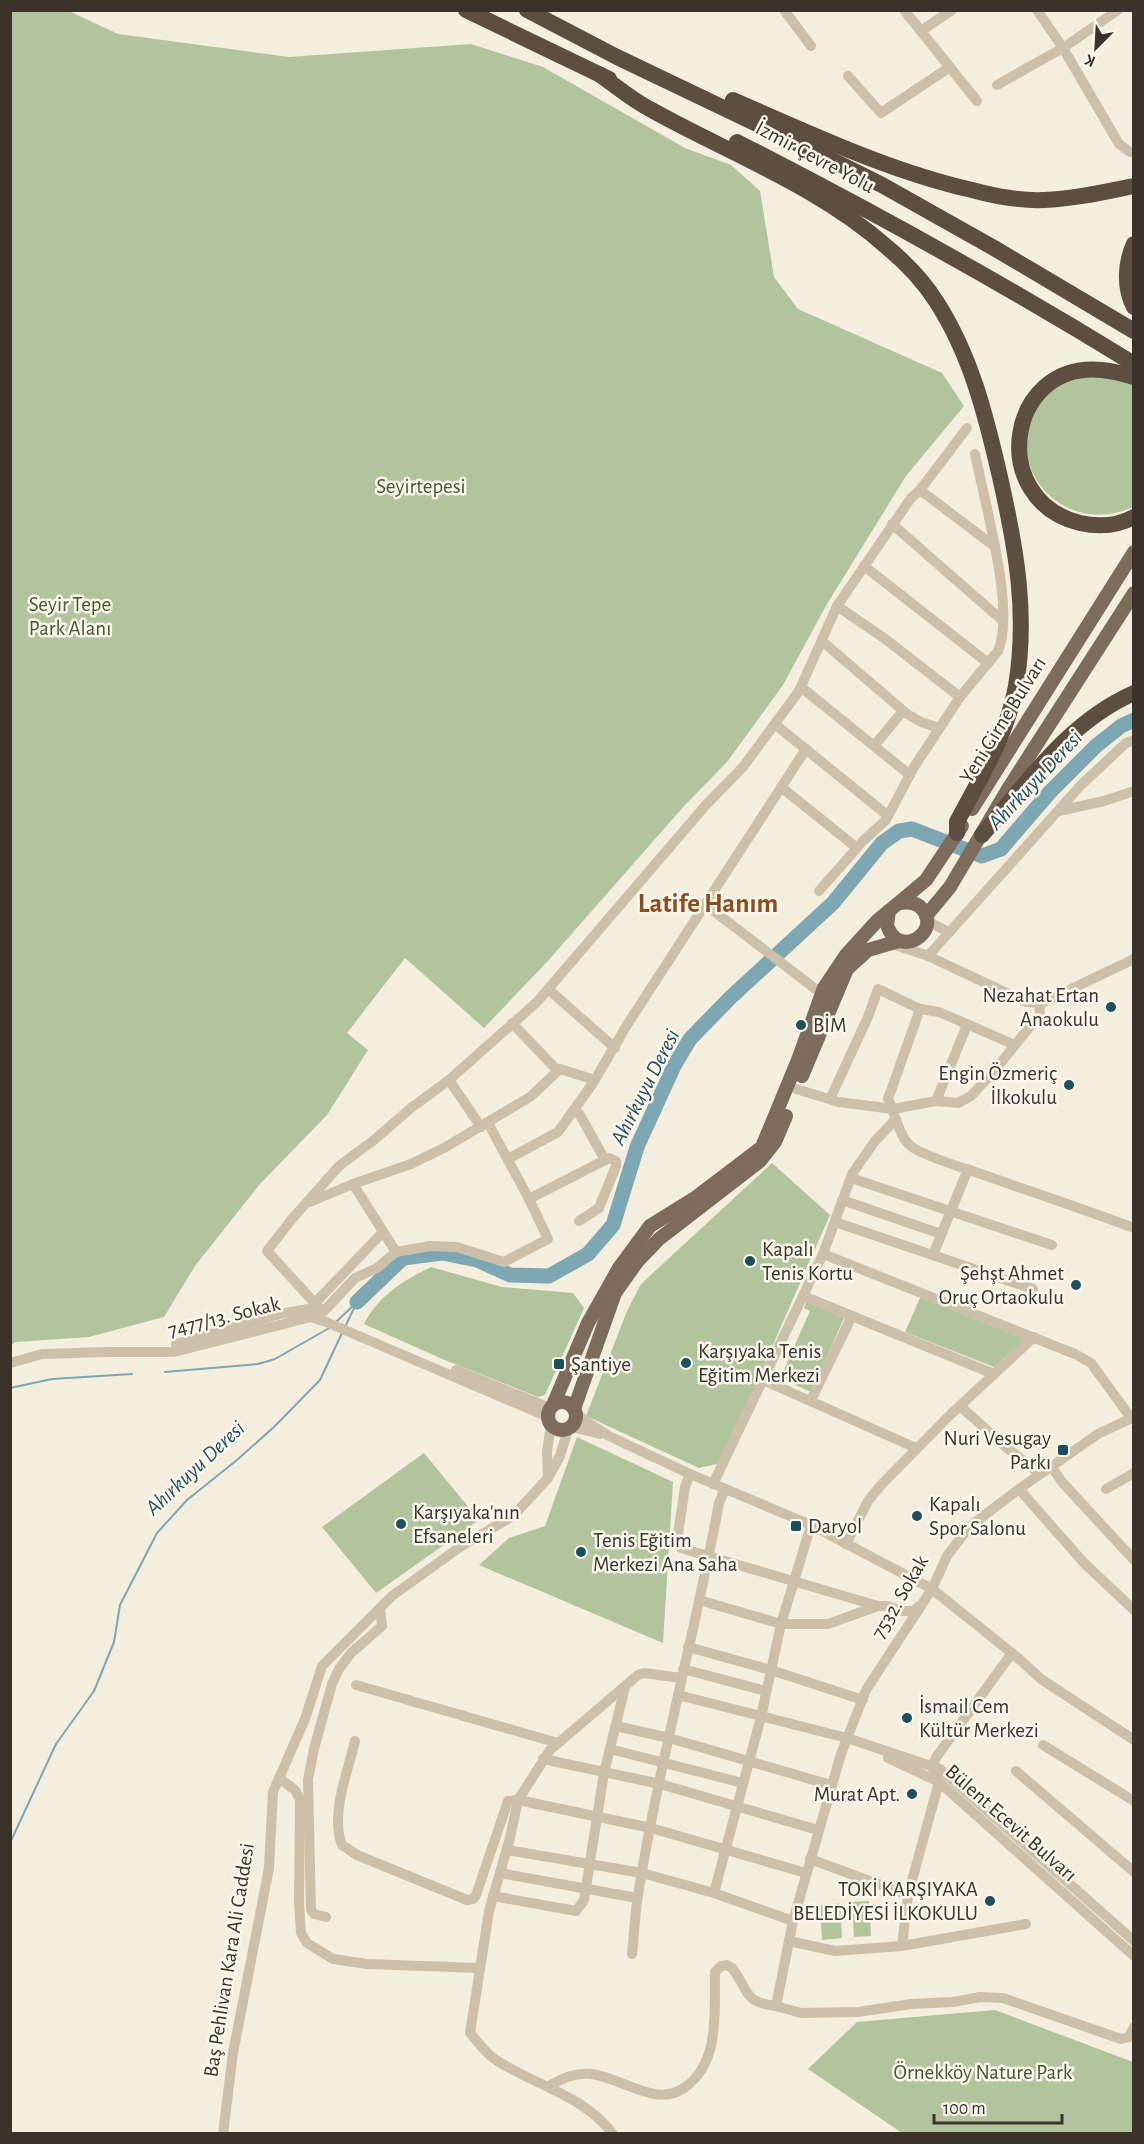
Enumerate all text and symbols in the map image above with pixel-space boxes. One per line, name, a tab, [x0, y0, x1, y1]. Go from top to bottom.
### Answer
north arrow	[1066, 18, 1126, 78]
text: K	[1082, 51, 1098, 70]
street label: İzmir Çevre Yolu	[752, 116, 879, 197]
park label: Seyirtepesi	[376, 476, 466, 497]
park label: Seyir Tepe Park Alanı	[29, 594, 111, 639]
street label: Yeni Girne Bulvarı	[956, 653, 1050, 787]
water label: Ahırkuyu Deresi	[983, 726, 1086, 834]
district label: Latife Hanım	[638, 890, 778, 917]
place label: Nezahat Ertan Anaokulu	[983, 985, 1099, 1030]
marker: Nezahat Ertan Anaokulu	[1104, 1000, 1118, 1014]
place label: BİM	[813, 1014, 846, 1036]
marker: BİM	[794, 1018, 808, 1032]
water label: Ahırkuyu Deresi	[606, 1026, 684, 1149]
place label: Engin Özmeriç İlkokulu	[938, 1062, 1057, 1108]
marker: Engin Özmeriç İlkokulu	[1062, 1078, 1076, 1092]
place label: Kapalı Tenis Kortu	[762, 1239, 853, 1284]
marker: Kapalı Tenis Kortu	[743, 1254, 757, 1268]
place label: Şehşt Ahmet Oruç Ortaokulu	[939, 1263, 1064, 1308]
marker: Şehşt Ahmet Oruç Ortaokulu	[1069, 1278, 1083, 1292]
street label: 7477/13. Sokak	[166, 1293, 283, 1341]
place label: Karşıyaka Tenis Eğitim Merkezi	[698, 1341, 821, 1386]
place label: Şantiye	[571, 1354, 631, 1375]
marker: Karşıyaka Tenis Eğitim Merkezi	[679, 1356, 693, 1370]
marker: Şantiye	[552, 1357, 566, 1371]
water label: Ahırkuyu Deresi	[141, 1417, 249, 1520]
place label: Nuri Vesugay Parkı	[944, 1428, 1051, 1473]
marker: Nuri Vesugay Parkı	[1056, 1443, 1070, 1457]
place label: Kapalı Spor Salonu	[929, 1494, 1026, 1539]
place label: Karşıyaka'nın Efsaneleri	[413, 1502, 520, 1547]
marker: Kapalı Spor Salonu	[910, 1509, 924, 1523]
place label: Daryol	[808, 1516, 862, 1537]
marker: Karşıyaka'nın Efsaneleri	[394, 1517, 408, 1531]
marker: Daryol	[789, 1519, 803, 1533]
place label: Tenis Eğitim Merkezi Ana Saha	[593, 1530, 738, 1575]
marker: Tenis Eğitim Merkezi Ana Saha	[574, 1545, 588, 1559]
street label: 7532. Sokak	[868, 1551, 932, 1642]
place label: İsmail Cem Kültür Merkezi	[919, 1695, 1039, 1741]
marker: İsmail Cem Kültür Merkezi	[900, 1711, 914, 1725]
street label: Bülent Ecevit Bulvarı	[941, 1760, 1081, 1886]
place label: Murat Apt.	[814, 1784, 900, 1805]
marker: Murat Apt.	[905, 1787, 919, 1801]
street label: Baş Pehlivan Kara Ali Caddesi	[200, 1841, 258, 2079]
place label: TOKİ KARŞIYAKA BELEDİYESİ İLKOKULU	[793, 1878, 978, 1924]
marker: TOKİ KARŞIYAKA BELEDİYESİ İLKOKULU	[983, 1894, 997, 1908]
park label: Örnekköy Nature Park	[894, 2061, 1073, 2083]
scale bar	[934, 2087, 1062, 2125]
text: 100 m	[943, 2100, 986, 2118]

